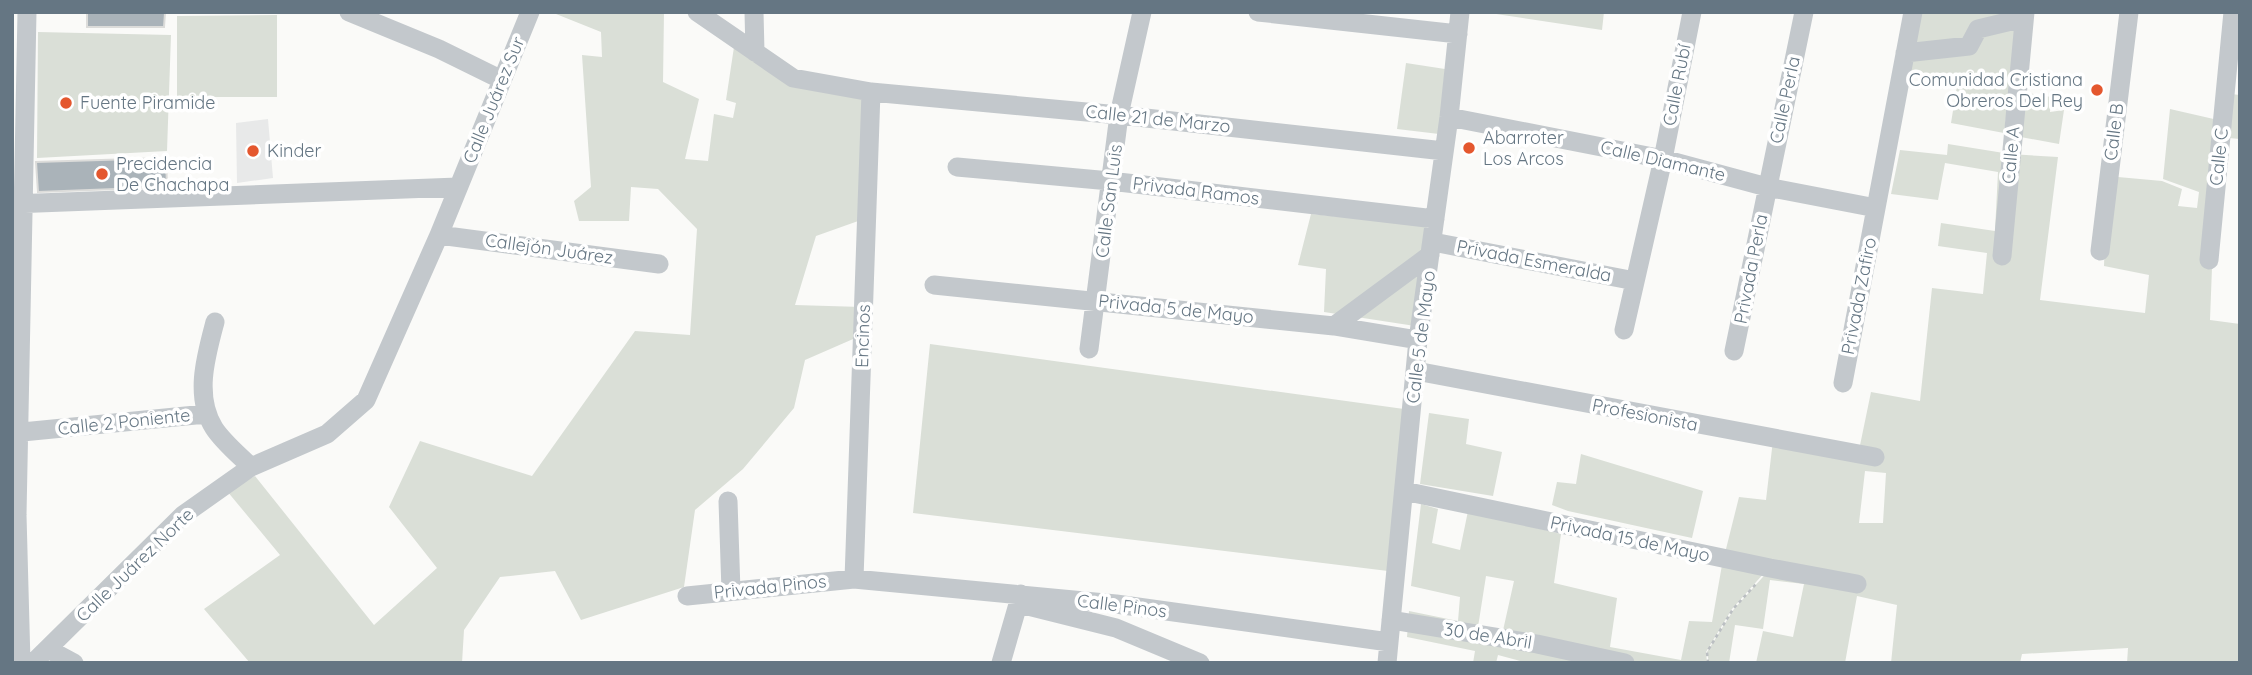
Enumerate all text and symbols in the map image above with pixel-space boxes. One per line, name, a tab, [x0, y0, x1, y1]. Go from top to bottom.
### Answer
street label: Calle Juárez Sur	[458, 33, 529, 167]
street label: Calle Rubí	[1657, 42, 1696, 128]
street label: Calle Perla	[1764, 54, 1805, 146]
place label: Comunidad Cristiana Obreros Del Rey	[1909, 68, 2083, 112]
marker: Comunidad Cristiana Obreros Del Rey	[2089, 82, 2105, 98]
place label: Fuente Piramide	[80, 91, 215, 114]
marker: Fuente Piramide	[58, 95, 74, 111]
street label: Calle 21 de Marzo	[1085, 99, 1232, 138]
street label: Calle B	[2099, 102, 2128, 162]
street label: Calle A	[1997, 125, 2024, 185]
place label: Abarroter Los Arcos	[1483, 126, 1564, 170]
street label: Calle C	[2204, 127, 2233, 187]
street label: Calle Diamante	[1598, 135, 1728, 186]
place label: Kinder	[267, 139, 321, 162]
marker: Abarroter Los Arcos	[1461, 140, 1477, 156]
marker: Kinder	[245, 143, 261, 159]
street label: Calle San Luis	[1090, 143, 1127, 259]
place label: Precidencia De Chachapa	[116, 152, 229, 196]
marker: Precidencia De Chachapa	[94, 166, 110, 182]
street label: Privada Ramos	[1131, 171, 1261, 210]
street label: Privada Perla	[1729, 212, 1772, 326]
street label: Callejón Juárez	[484, 228, 614, 269]
street label: Privada Esmeralda	[1455, 234, 1613, 287]
street label: Privada Zafiro	[1836, 235, 1881, 356]
street label: Calle 5 de Mayo	[1401, 269, 1440, 405]
street label: Privada 5 de Mayo	[1097, 289, 1255, 328]
street label: Encinos	[850, 304, 875, 368]
street label: Profesionista	[1590, 393, 1700, 436]
street label: Calle 2 Poniente	[57, 403, 191, 440]
street label: Calle Juárez Norte	[71, 503, 198, 627]
street label: Privada 15 de Mayo	[1548, 510, 1712, 567]
street label: Privada Pinos	[713, 569, 827, 604]
street label: Calle Pinos	[1076, 589, 1168, 622]
street label: 30 de Abril	[1443, 617, 1534, 654]

